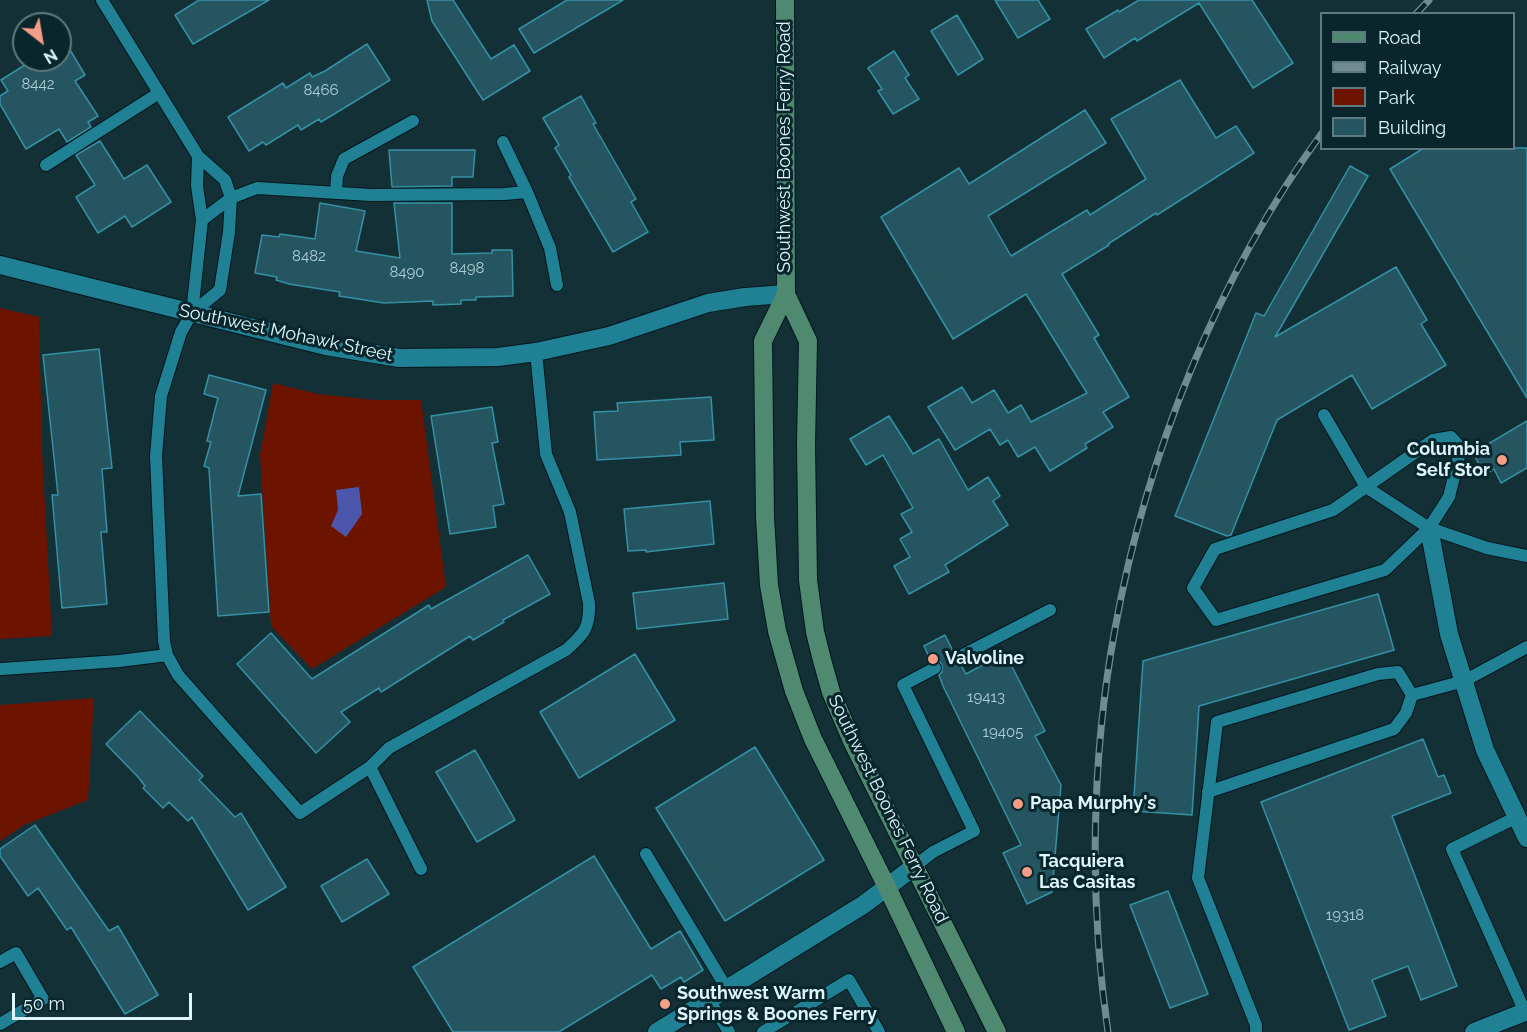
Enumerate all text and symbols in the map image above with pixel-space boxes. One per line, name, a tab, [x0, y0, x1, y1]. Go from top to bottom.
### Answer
north arrow	[12, 12, 72, 72]
legend	[1320, 12, 1515, 150]
street label: Southwest Boones Ferry Road	[774, 21, 796, 273]
text: Road	[1378, 27, 1421, 48]
text: N	[40, 45, 61, 67]
text: Railway	[1378, 57, 1442, 78]
house number: 8442	[21, 75, 55, 93]
house number: 8466	[303, 81, 339, 99]
text: Park	[1378, 87, 1415, 108]
text: Building	[1378, 117, 1446, 138]
house number: 8482	[292, 247, 326, 265]
house number: 8498	[450, 259, 484, 277]
house number: 8490	[389, 263, 425, 281]
street label: Southwest Mohawk Street	[177, 300, 395, 366]
place label: Columbia Self Stor	[1407, 439, 1490, 482]
marker: Columbia Self Stor	[1495, 453, 1509, 467]
place label: Valvoline	[945, 648, 1024, 670]
marker: Valvoline	[926, 652, 940, 666]
house number: 19413	[967, 688, 1005, 706]
street label: Southwest Boones Ferry Road	[823, 691, 953, 927]
house number: 19405	[983, 723, 1023, 741]
place label: Papa Murphy's	[1030, 793, 1156, 815]
marker: Papa Murphy's	[1011, 797, 1025, 811]
place label: Tacquiera Las Casitas	[1039, 851, 1135, 894]
marker: Tacquiera Las Casitas	[1020, 865, 1034, 879]
house number: 19318	[1326, 906, 1364, 924]
scale bar	[15, 981, 195, 1019]
place label: Southwest Warm Springs & Boones Ferry	[677, 983, 877, 1026]
text: 50 m	[23, 993, 65, 1014]
marker: Southwest Warm Springs & Boones Ferry	[658, 997, 672, 1011]

